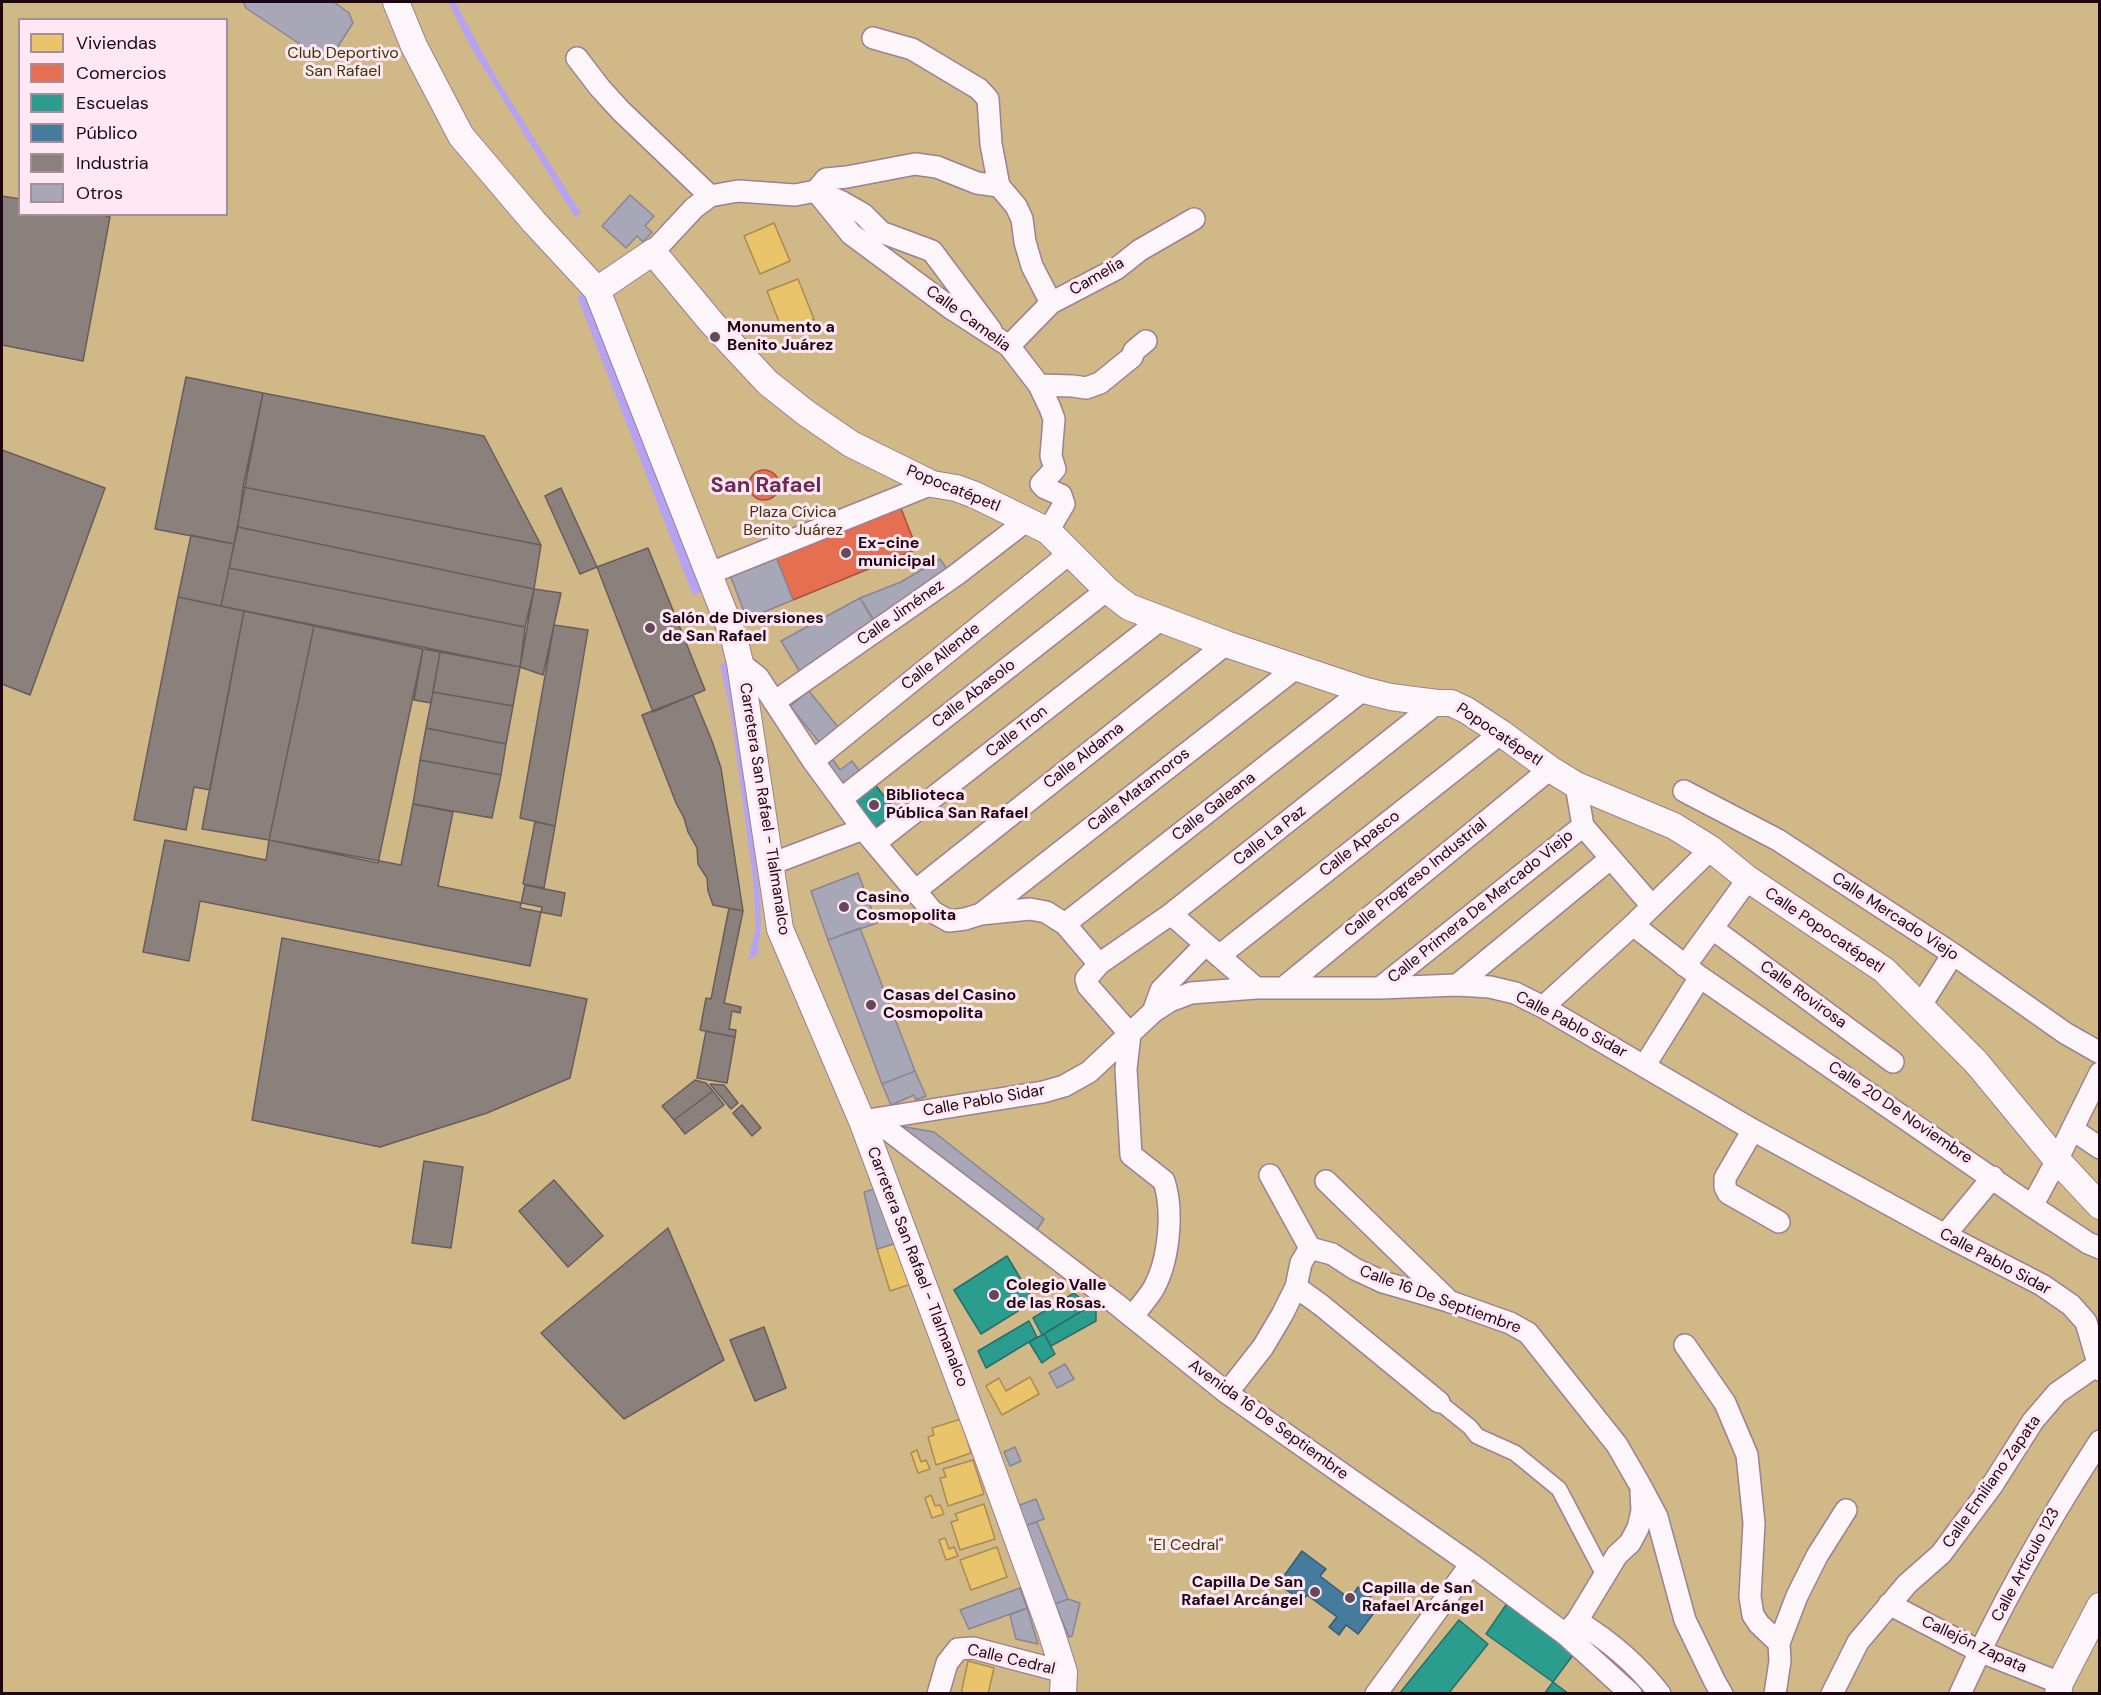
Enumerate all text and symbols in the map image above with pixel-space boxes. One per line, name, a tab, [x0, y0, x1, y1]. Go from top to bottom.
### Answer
legend	[18, 18, 228, 216]
text: Viviendas	[76, 31, 157, 55]
park label: Club Deportivo San Rafael	[287, 44, 399, 82]
text: Comercios	[76, 61, 167, 85]
text: Escuelas	[76, 91, 149, 115]
text: Público	[76, 121, 137, 145]
text: Industria	[76, 151, 149, 175]
text: Otros	[76, 181, 123, 205]
street label: Camelia	[1066, 254, 1128, 300]
street label: Calle Camelia	[922, 282, 1014, 356]
place label: Monumento a Benito Juárez	[727, 318, 835, 356]
marker: Monumento a Benito Juárez	[708, 330, 722, 344]
street label: Popocatépetl	[903, 462, 1003, 516]
district label: San Rafael	[711, 473, 821, 499]
park label: Plaza Cívica Benito Juárez	[743, 503, 843, 541]
place label: Ex-cine municipal	[858, 534, 935, 572]
marker: Ex-cine municipal	[839, 546, 853, 560]
street label: Calle Jiménez	[854, 576, 948, 650]
place label: Salón de Diversiones de San Rafael	[662, 609, 824, 647]
street label: Calle Allende	[898, 619, 984, 695]
marker: Salón de Diversiones de San Rafael	[643, 621, 657, 635]
street label: Calle Abasolo	[928, 655, 1020, 733]
street label: Carretera San Rafael - Tlalmanalco	[735, 681, 793, 937]
street label: Popocatépetl	[1452, 699, 1546, 771]
street label: Calle Tron	[982, 702, 1052, 762]
street label: Calle Aldama	[1040, 719, 1128, 793]
street label: Calle Matamoros	[1084, 744, 1194, 836]
street label: Calle Galeana	[1168, 768, 1260, 846]
place label: Biblioteca Pública San Rafael	[886, 786, 1028, 824]
marker: Biblioteca Pública San Rafael	[867, 798, 881, 812]
street label: Calle La Paz	[1230, 802, 1310, 870]
street label: Calle Apasco	[1316, 807, 1404, 881]
street label: Calle Progreso Industrial	[1341, 814, 1491, 942]
street label: Calle Primera De Mercado Viejo	[1384, 826, 1578, 988]
street label: Calle Mercado Viejo	[1828, 869, 1962, 965]
street label: Calle Popocatépetl	[1761, 884, 1887, 978]
place label: Casino Cosmopolita	[856, 888, 956, 926]
marker: Casino Cosmopolita	[837, 900, 851, 914]
street label: Calle Rovirosa	[1756, 957, 1850, 1033]
place label: Casas del Casino Cosmopolita	[883, 986, 1016, 1024]
street label: Calle Pablo Sidar	[1512, 988, 1630, 1062]
marker: Casas del Casino Cosmopolita	[864, 998, 878, 1012]
street label: Calle 20 De Noviembre	[1824, 1058, 1976, 1168]
street label: Calle Pablo Sidar	[922, 1081, 1046, 1121]
street label: Carretera San Rafael - Tlalmanalco	[862, 1144, 972, 1390]
street label: Calle Pablo Sidar	[1936, 1225, 2054, 1299]
street label: Calle 16 De Septiembre	[1357, 1262, 1523, 1338]
place label: Colegio Valle de las Rosas.	[1006, 1276, 1107, 1314]
marker: Colegio Valle de las Rosas.	[987, 1288, 1001, 1302]
street label: Avenida 16 De Septiembre	[1184, 1356, 1352, 1484]
street label: Calle Emiliano Zapata	[1939, 1412, 2045, 1552]
street label: Calle Artículo 123	[1988, 1505, 2064, 1625]
park label: "El Cedral"	[1149, 1536, 1223, 1556]
place label: Capilla De San Rafael Arcángel	[1181, 1573, 1303, 1611]
place label: Capilla de San Rafael Arcángel	[1362, 1579, 1484, 1617]
marker: Capilla De San Rafael Arcángel	[1308, 1585, 1322, 1599]
marker: Capilla de San Rafael Arcángel	[1343, 1591, 1357, 1605]
street label: Callejón Zapata	[1918, 1612, 2030, 1678]
street label: Calle Cedral	[965, 1641, 1057, 1679]

